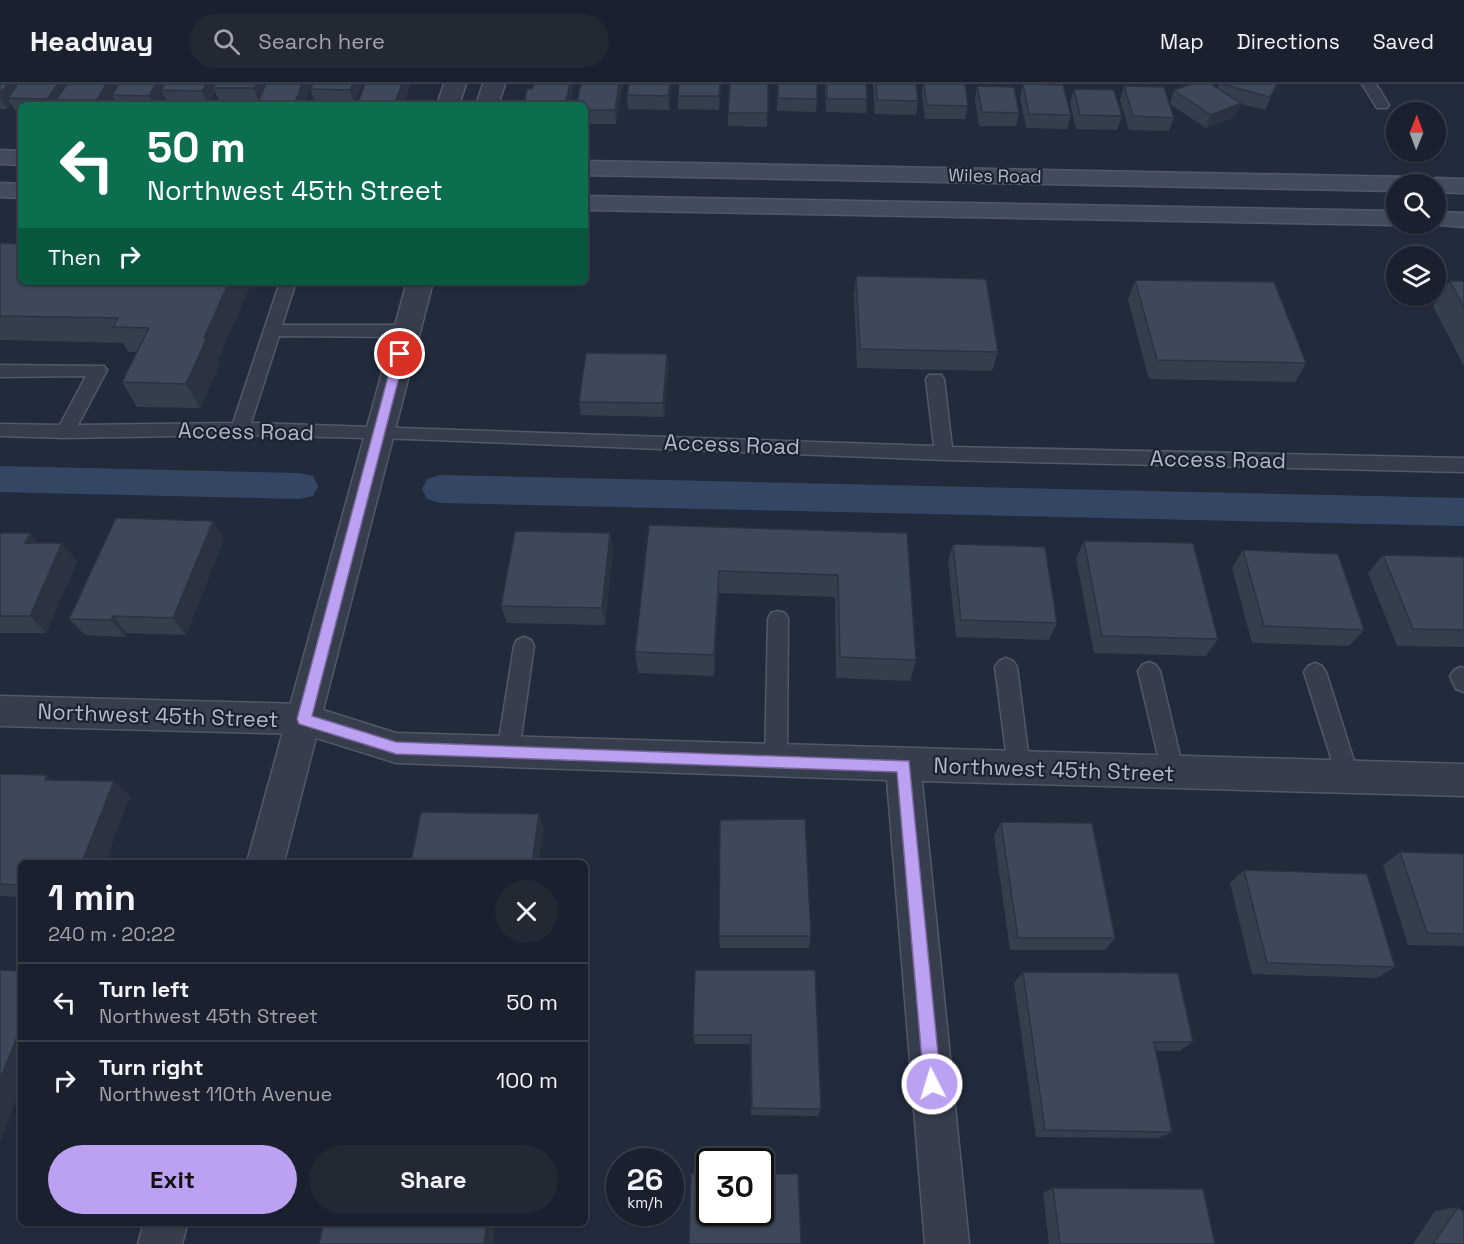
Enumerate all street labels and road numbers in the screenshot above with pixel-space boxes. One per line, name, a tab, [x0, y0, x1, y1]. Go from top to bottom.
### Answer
street label: Wiles Road	[948, 163, 1042, 188]
street label: Access Road	[178, 416, 314, 446]
street label: Access Road	[664, 428, 800, 460]
street label: Access Road	[1150, 444, 1286, 474]
street label: Northwest 45th Street	[37, 697, 279, 733]
street label: Northwest 45th Street	[933, 751, 1175, 787]

